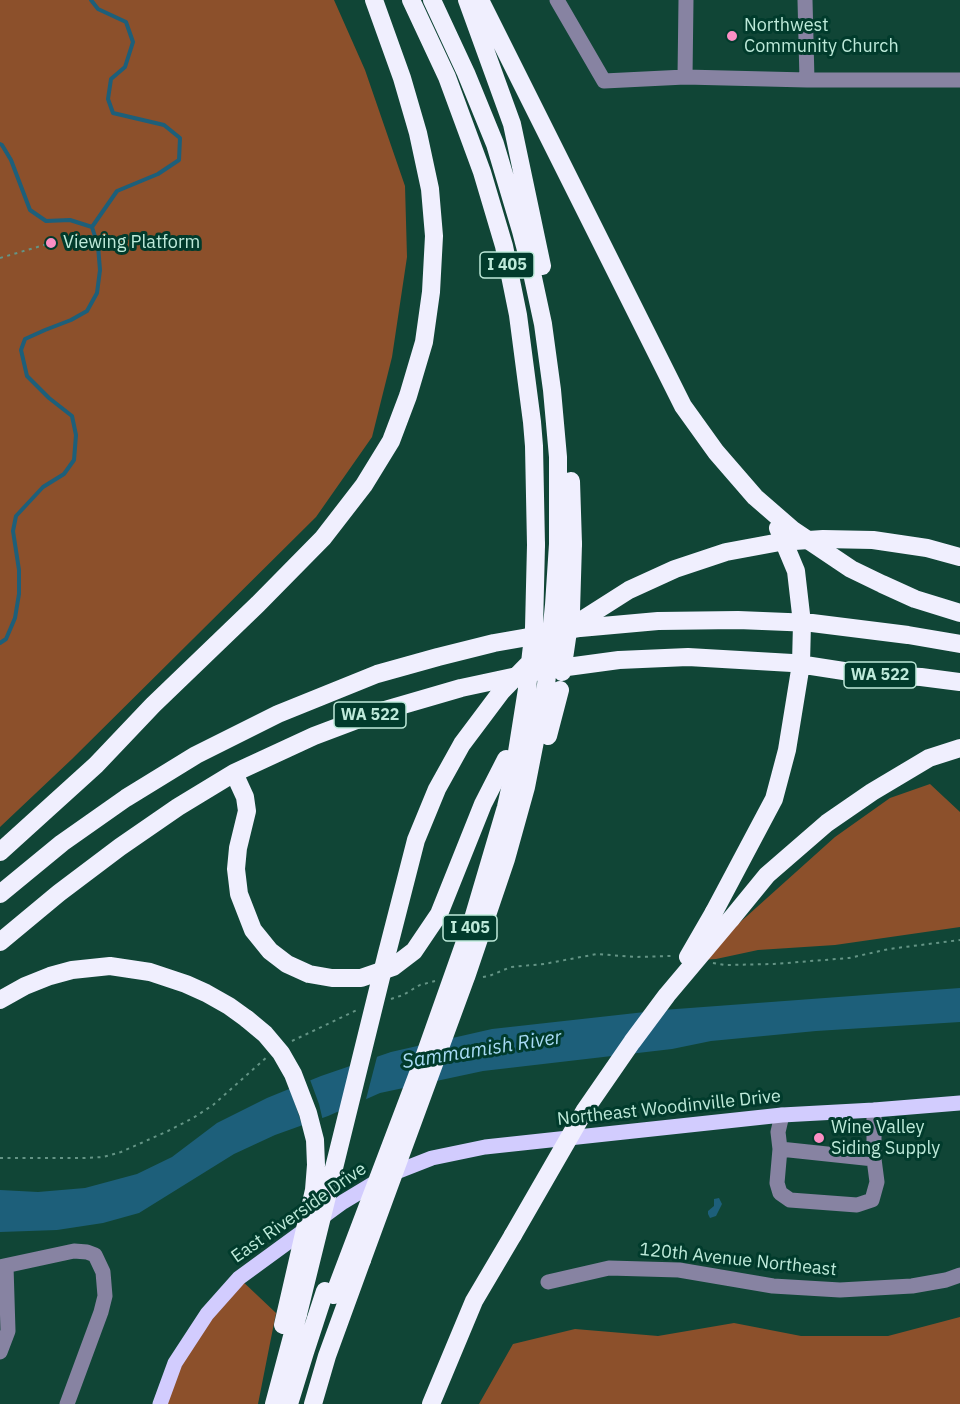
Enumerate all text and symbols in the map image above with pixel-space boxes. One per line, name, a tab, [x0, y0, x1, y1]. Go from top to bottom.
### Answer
place label: Northwest Community Church	[744, 15, 899, 57]
marker: Northwest Community Church	[725, 29, 739, 43]
place label: Viewing Platform	[63, 232, 200, 254]
marker: Viewing Platform	[44, 236, 58, 250]
road number: I 405	[480, 252, 534, 278]
road number: WA 522	[844, 662, 916, 688]
road number: WA 522	[334, 702, 406, 728]
road number: I 405	[443, 915, 497, 941]
water label: Sammamish River	[400, 1026, 564, 1074]
street label: Northeast Woodinville Drive	[556, 1086, 782, 1130]
place label: Wine Valley Siding Supply	[831, 1117, 940, 1160]
marker: Wine Valley Siding Supply	[812, 1131, 826, 1145]
street label: East Riverside Drive	[227, 1158, 371, 1268]
street label: 120th Avenue Northeast	[638, 1239, 838, 1281]

